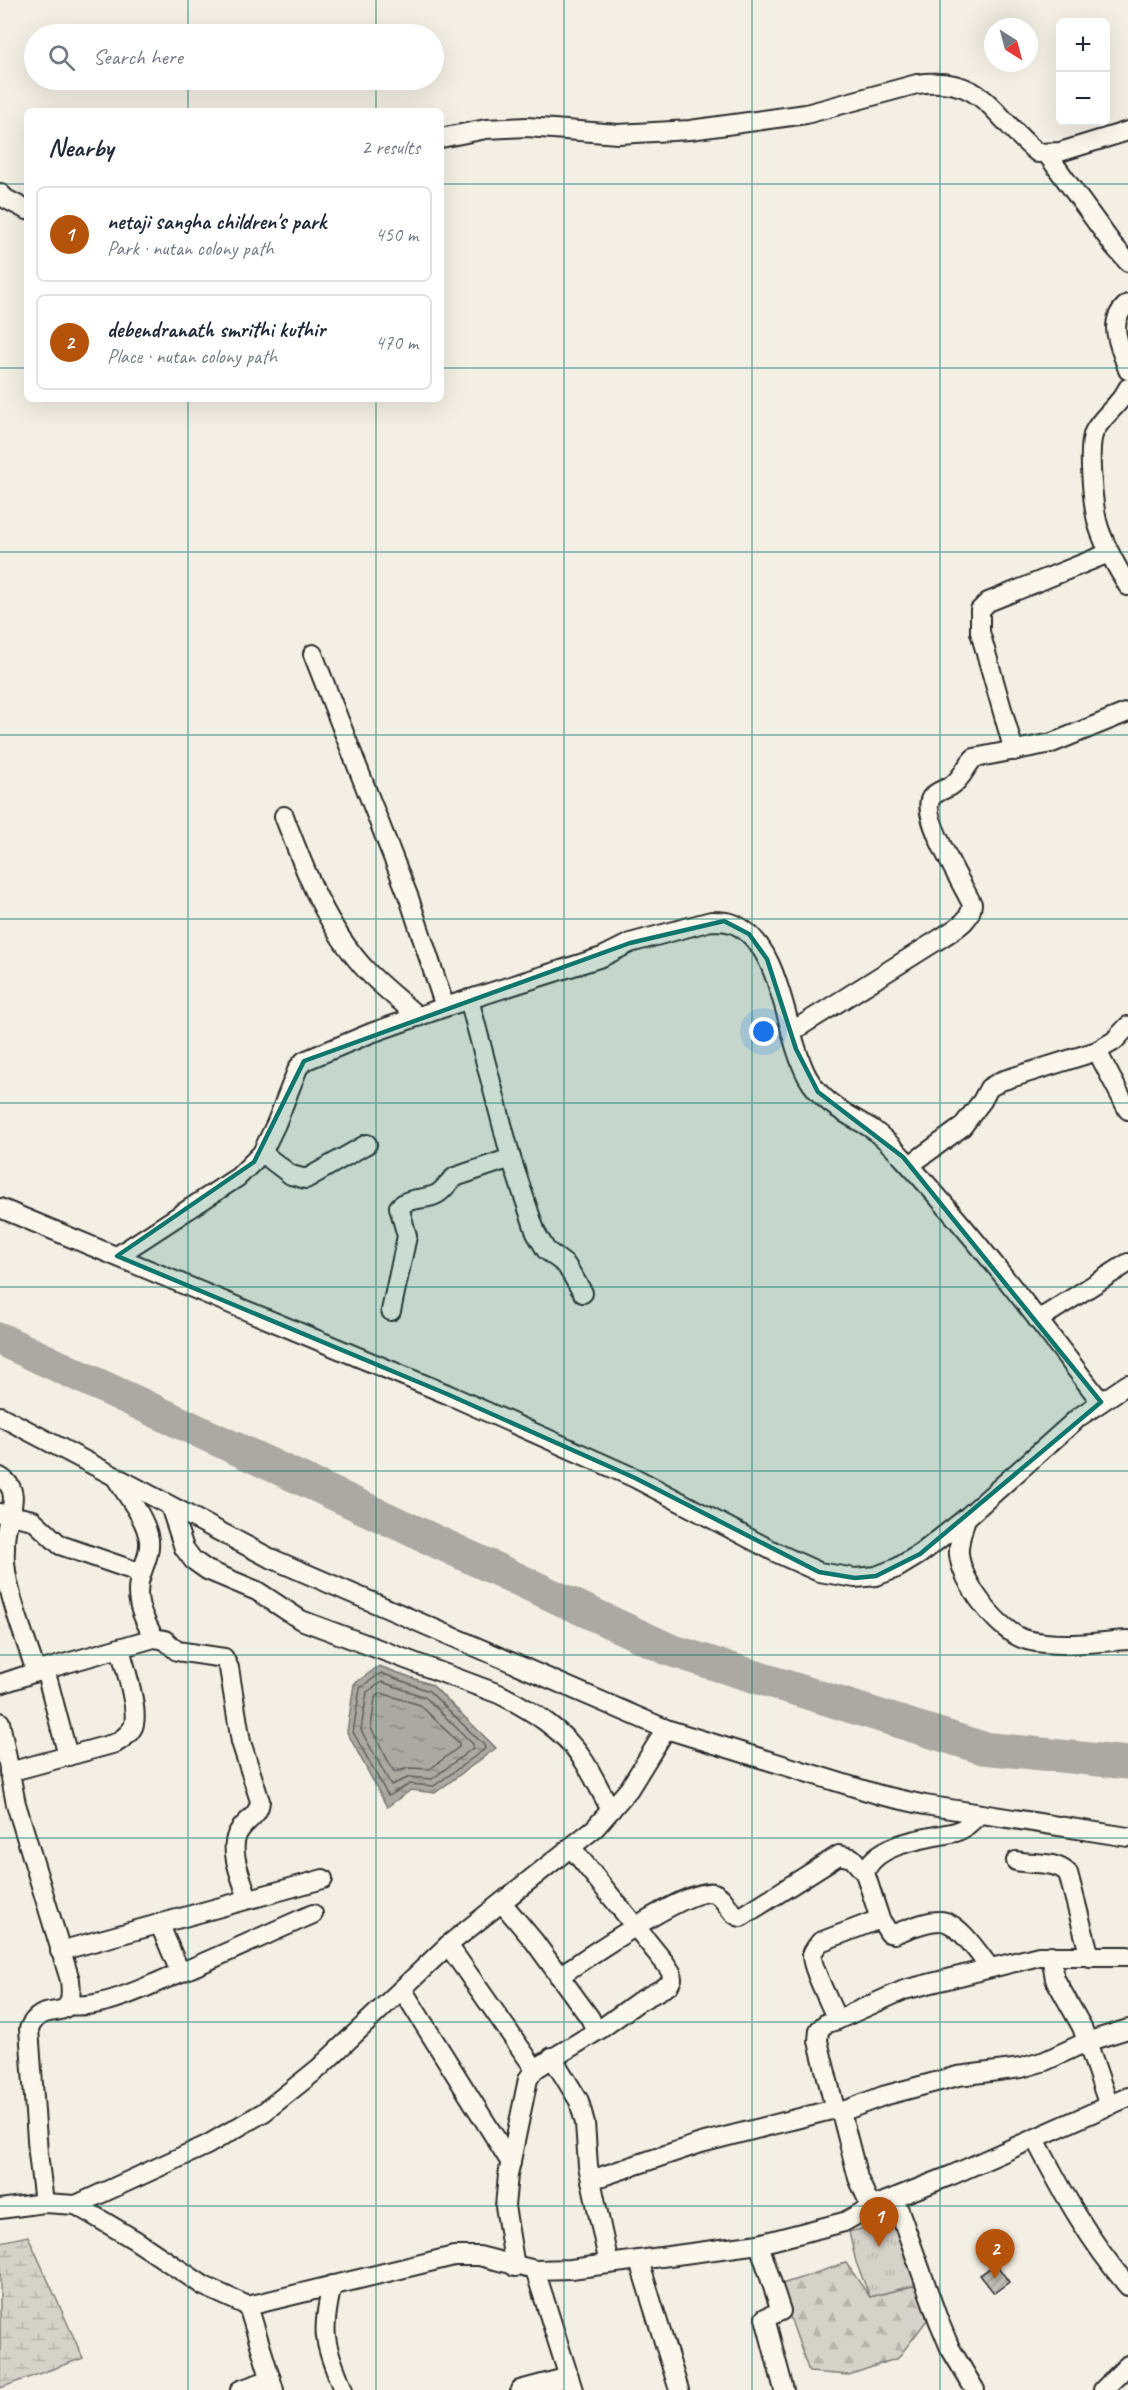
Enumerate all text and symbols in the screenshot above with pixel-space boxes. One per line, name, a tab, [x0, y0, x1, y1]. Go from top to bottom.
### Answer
north arrow	[984, 18, 1038, 72]
map controls	[1056, 18, 1110, 126]
button: +	[1056, 18, 1110, 72]
search box	[24, 24, 444, 90]
icon: search	[45, 41, 78, 74]
text: Search here	[93, 43, 183, 71]
button: −	[1056, 72, 1110, 126]
text: Nearby	[48, 131, 113, 164]
text: 2 results	[361, 135, 420, 160]
text: netaji sangha children's park	[107, 208, 326, 236]
text: 1	[65, 222, 74, 247]
text: 450 m	[375, 222, 418, 247]
text: Park · nutan colony path	[107, 236, 274, 261]
text: debendranath smrithi kuthir	[107, 316, 325, 344]
text: 2	[65, 330, 74, 355]
text: 470 m	[375, 330, 418, 355]
text: Place · nutan colony path	[107, 344, 277, 369]
your location	[749, 1017, 778, 1046]
pin: 1	[860, 2198, 898, 2247]
pin: 2	[976, 2230, 1014, 2279]

